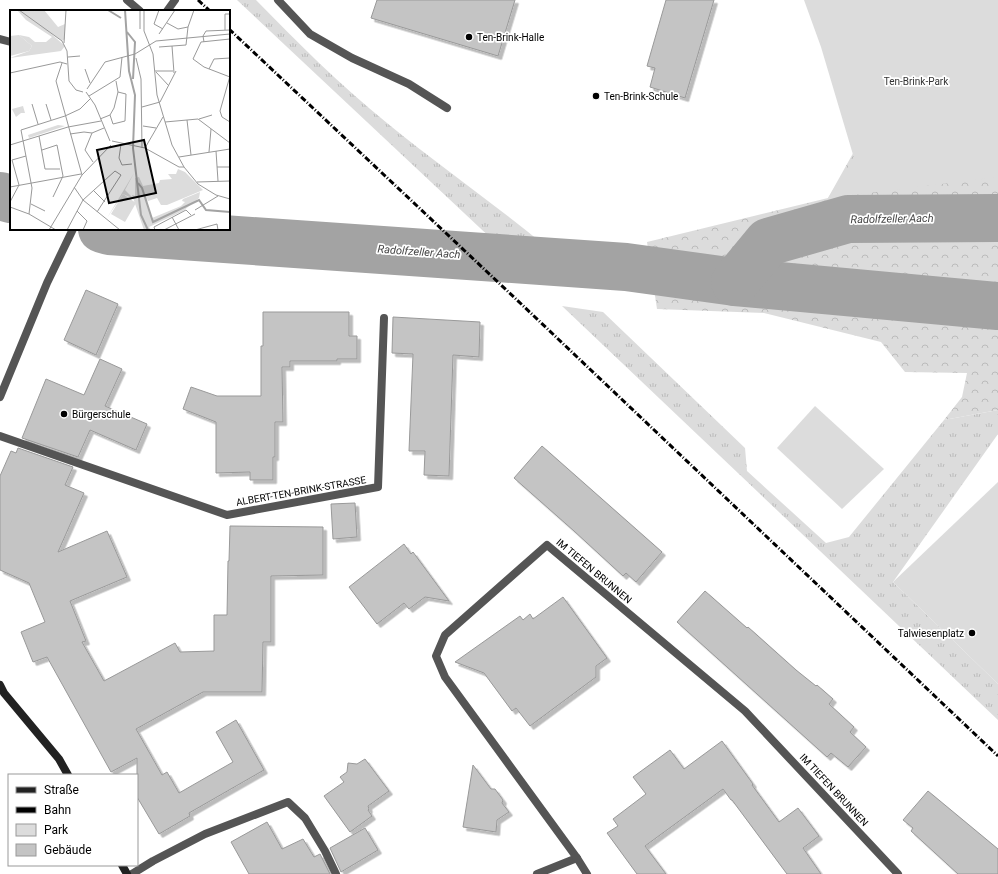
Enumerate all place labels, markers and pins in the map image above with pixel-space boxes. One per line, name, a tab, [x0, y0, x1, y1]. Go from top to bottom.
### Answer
marker: Ten-Brink-Halle	[464, 32, 474, 42]
place label: Ten-Brink-Halle	[477, 32, 544, 43]
marker: Ten-Brink-Schule	[591, 91, 601, 101]
place label: Ten-Brink-Schule	[604, 91, 678, 102]
marker: Bürgerschule	[59, 409, 69, 419]
place label: Bürgerschule	[72, 409, 131, 420]
place label: Talwiesenplatz	[898, 628, 964, 639]
marker: Talwiesenplatz	[967, 628, 977, 638]

